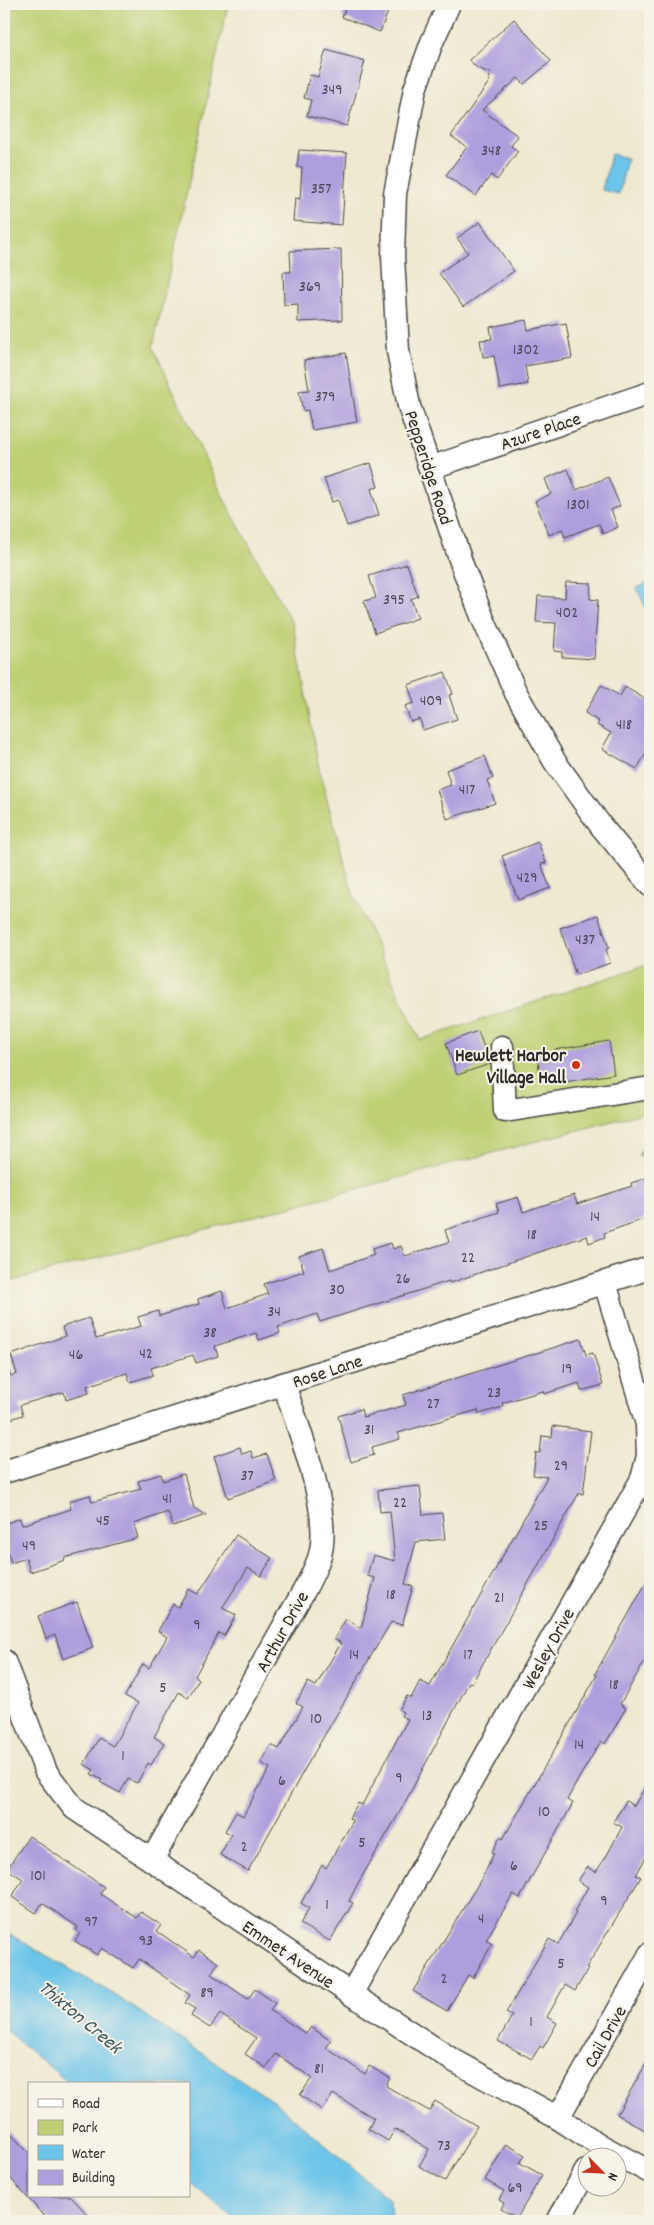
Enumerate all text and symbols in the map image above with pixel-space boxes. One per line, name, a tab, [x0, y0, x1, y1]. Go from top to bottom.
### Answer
house number: 349	[321, 79, 343, 102]
house number: 348	[481, 140, 501, 163]
house number: 357	[311, 178, 331, 201]
house number: 369	[299, 276, 321, 299]
house number: 1302	[513, 339, 539, 362]
house number: 379	[315, 386, 335, 409]
street label: Pepperidge Road	[395, 407, 458, 529]
street label: Azure Place	[497, 407, 585, 460]
house number: 1301	[567, 494, 589, 517]
house number: 395	[383, 589, 405, 612]
house number: 402	[556, 602, 578, 625]
house number: 409	[420, 690, 442, 713]
house number: 418	[616, 714, 632, 737]
house number: 417	[459, 779, 475, 802]
house number: 429	[517, 867, 537, 890]
house number: 437	[575, 929, 595, 952]
place label: Hewlett Harbor Village Hall	[455, 1044, 567, 1093]
marker: Hewlett Harbor Village Hall	[570, 1059, 582, 1071]
house number: 14	[590, 1206, 600, 1229]
house number: 18	[527, 1224, 537, 1247]
house number: 22	[461, 1247, 475, 1270]
house number: 26	[396, 1268, 411, 1291]
house number: 30	[329, 1279, 345, 1302]
house number: 34	[267, 1301, 281, 1324]
house number: 38	[203, 1322, 217, 1345]
house number: 42	[139, 1343, 153, 1366]
house number: 46	[69, 1344, 83, 1367]
street label: Rose Lane	[290, 1349, 367, 1397]
house number: 19	[562, 1358, 572, 1381]
house number: 23	[487, 1382, 501, 1405]
house number: 27	[426, 1393, 440, 1416]
house number: 31	[364, 1419, 374, 1442]
house number: 29	[554, 1455, 568, 1478]
house number: 37	[240, 1465, 254, 1488]
house number: 41	[162, 1488, 172, 1511]
house number: 22	[393, 1492, 407, 1515]
house number: 45	[96, 1510, 110, 1533]
house number: 25	[534, 1515, 548, 1538]
house number: 49	[22, 1535, 36, 1558]
house number: 18	[386, 1584, 396, 1607]
street label: Arthur Drive	[251, 1587, 318, 1678]
house number: 21	[494, 1587, 504, 1610]
street label: Wesley Drive	[517, 1604, 583, 1695]
house number: 9	[193, 1614, 201, 1637]
house number: 14	[349, 1644, 359, 1667]
house number: 17	[463, 1644, 473, 1667]
house number: 18	[609, 1674, 619, 1697]
house number: 5	[159, 1677, 167, 1700]
house number: 13	[422, 1705, 432, 1728]
house number: 10	[310, 1708, 322, 1731]
house number: 14	[574, 1734, 584, 1757]
house number: 1	[121, 1745, 125, 1768]
house number: 9	[395, 1767, 403, 1790]
house number: 6	[278, 1770, 286, 1793]
house number: 10	[538, 1801, 550, 1824]
house number: 5	[358, 1832, 366, 1855]
house number: 2	[241, 1836, 248, 1859]
house number: 6	[510, 1855, 518, 1878]
house number: 101	[30, 1865, 46, 1888]
house number: 9	[600, 1890, 608, 1913]
house number: 1	[325, 1894, 329, 1917]
house number: 4	[478, 1908, 484, 1931]
house number: 97	[84, 1911, 98, 1934]
street label: Emmet Avenue	[235, 1915, 339, 1997]
house number: 93	[139, 1930, 153, 1953]
house number: 5	[557, 1953, 565, 1976]
house number: 2	[441, 1968, 448, 1991]
water label: Thixton Creek	[31, 1975, 128, 2063]
house number: 89	[200, 1982, 214, 2005]
street label: Cail Drive	[579, 2002, 635, 2074]
house number: 1	[529, 2011, 533, 2034]
house number: 81	[314, 2058, 324, 2081]
legend	[28, 2082, 190, 2198]
text: Road	[72, 2094, 100, 2116]
text: Park	[72, 2118, 98, 2140]
house number: 73	[437, 2135, 451, 2158]
text: Water	[72, 2144, 106, 2166]
north arrow	[576, 2148, 626, 2198]
text: Building	[72, 2168, 115, 2190]
text: N	[601, 2169, 623, 2184]
house number: 69	[507, 2177, 523, 2200]

